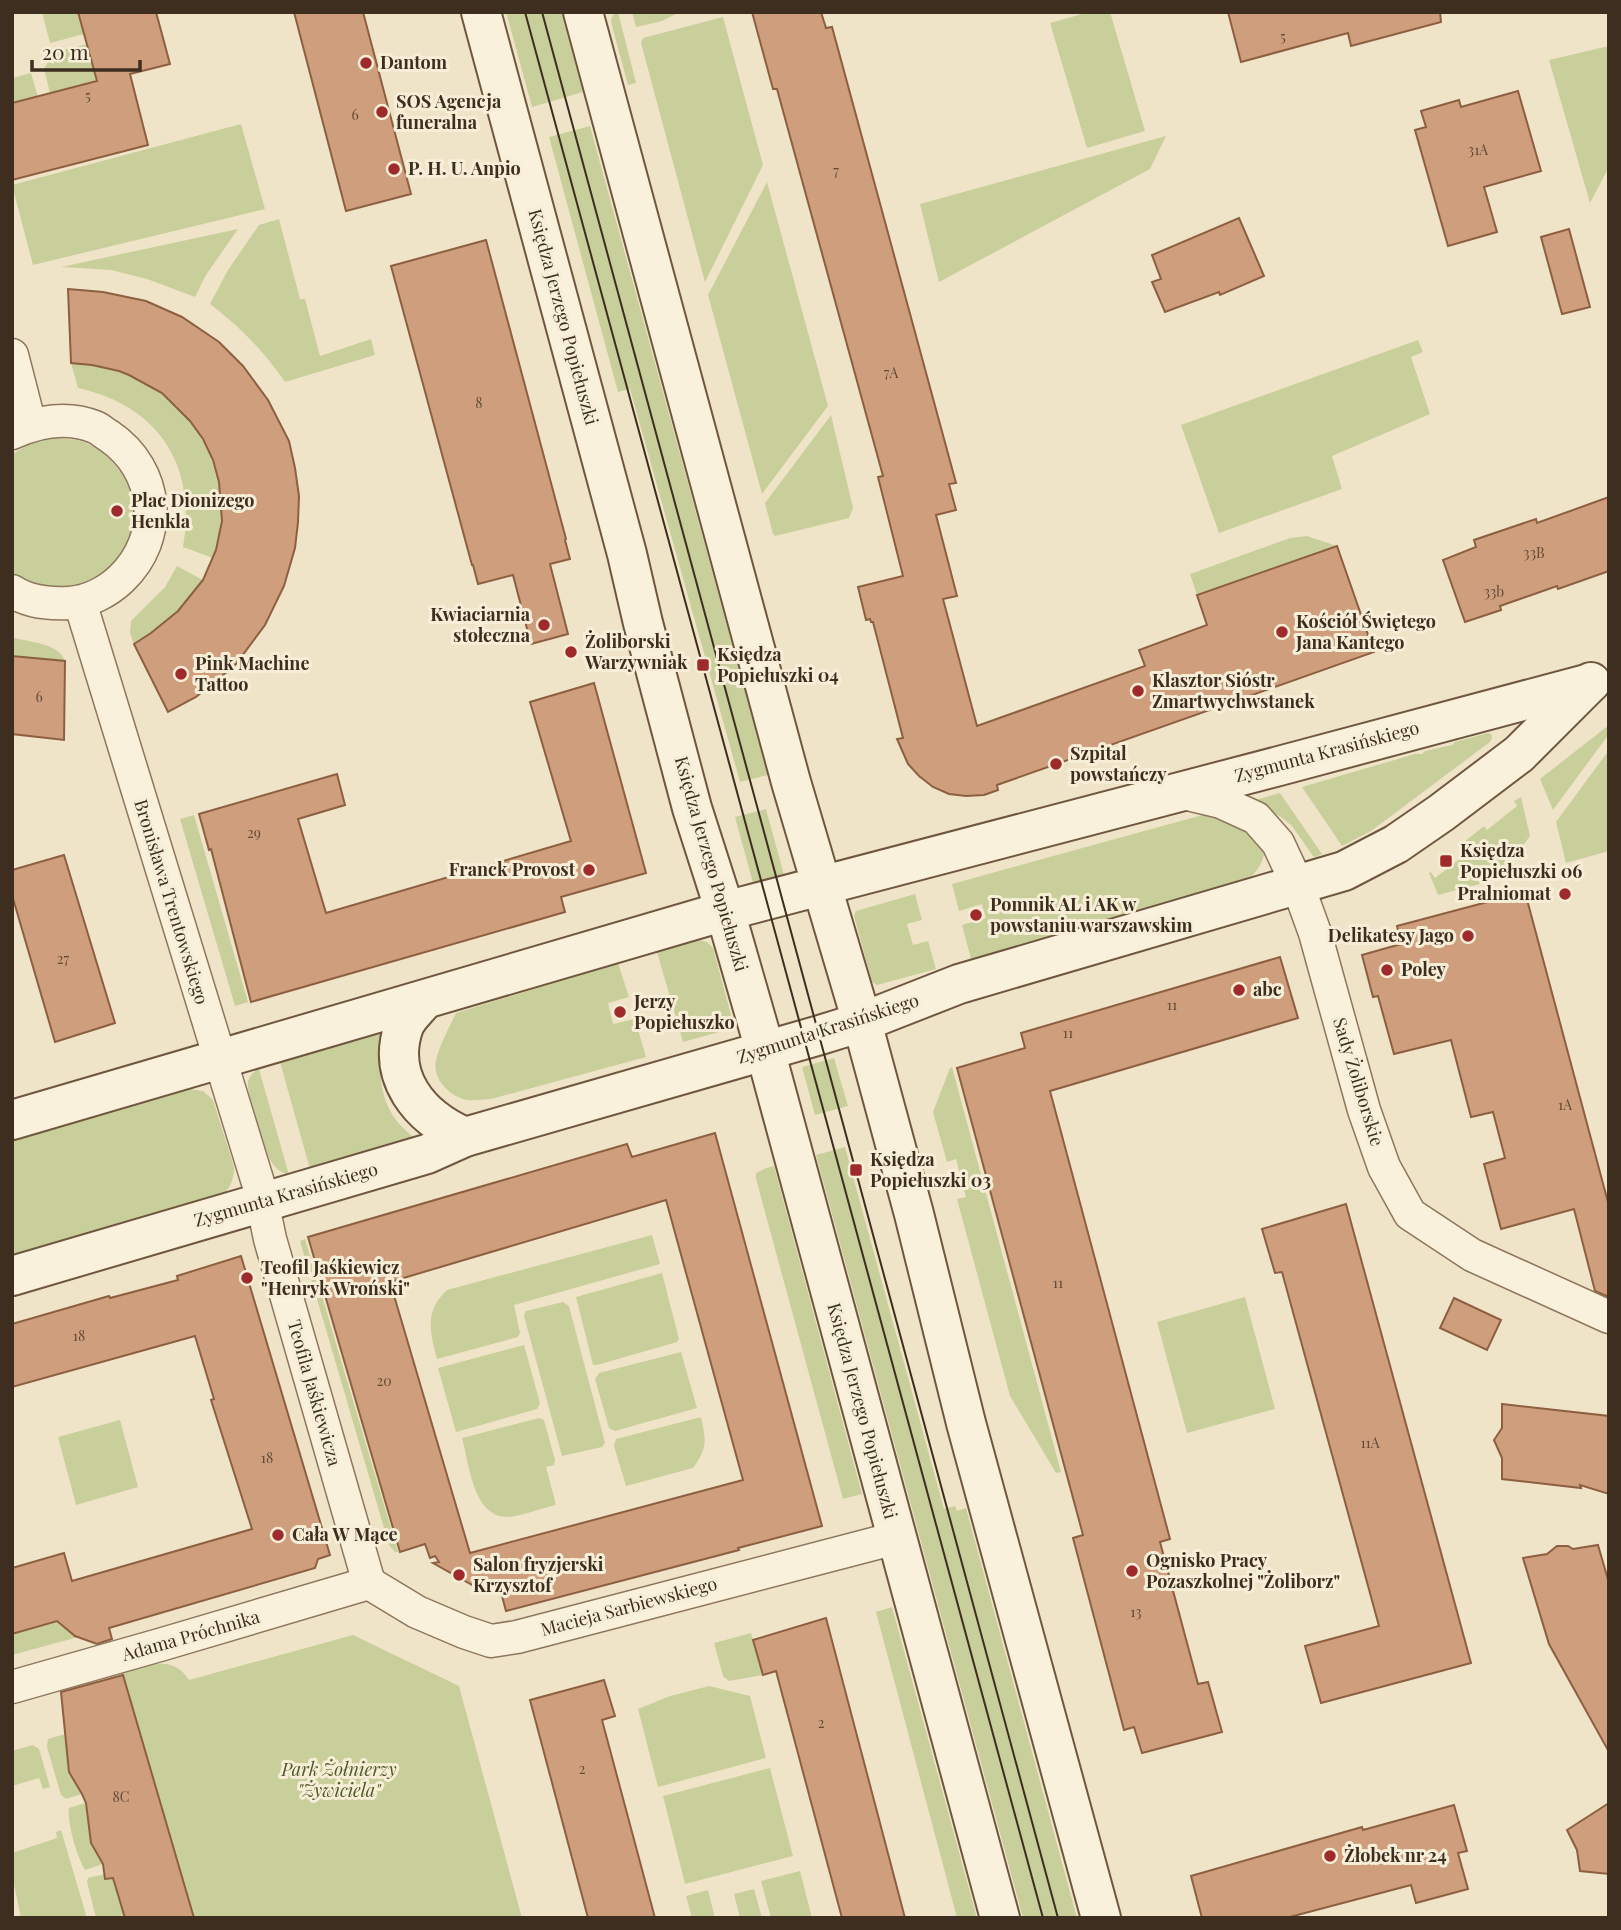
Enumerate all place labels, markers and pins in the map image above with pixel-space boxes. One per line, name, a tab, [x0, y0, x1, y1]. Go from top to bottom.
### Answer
place label: Dantom	[380, 50, 448, 74]
marker: Dantom	[358, 55, 374, 71]
place label: SOS Agencja funeralna	[396, 89, 502, 134]
marker: SOS Agencja funeralna	[374, 104, 390, 120]
place label: P. H. U. Anpio	[408, 156, 521, 180]
marker: P. H. U. Anpio	[386, 161, 402, 177]
place label: Plac Dionizego Henkla	[131, 488, 254, 533]
marker: Plac Dionizego Henkla	[109, 503, 125, 519]
place label: Kwiaciarnia stołeczna	[430, 602, 531, 647]
place label: Kościół Świętego Jana Kantego	[1295, 609, 1436, 654]
marker: Kwiaciarnia stołeczna	[536, 617, 552, 633]
marker: Kościół Świętego Jana Kantego	[1274, 624, 1290, 640]
place label: Żoliborski Warzywniak	[584, 629, 688, 674]
place label: Księdza Popiełuszki 04	[717, 642, 839, 687]
marker: Żoliborski Warzywniak	[563, 644, 579, 660]
place label: Pink Machine Tattoo	[195, 651, 309, 696]
marker: Księdza Popiełuszki 04	[695, 657, 711, 673]
marker: Pink Machine Tattoo	[173, 666, 189, 682]
place label: Klasztor Sióstr Zmartwychwstanek	[1152, 668, 1315, 713]
marker: Klasztor Sióstr Zmartwychwstanek	[1130, 683, 1146, 699]
place label: Szpital powstańczy	[1070, 741, 1167, 786]
marker: Szpital powstańczy	[1048, 756, 1064, 772]
place label: Księdza Popiełuszki 06	[1460, 838, 1582, 883]
marker: Księdza Popiełuszki 06	[1438, 853, 1454, 869]
place label: Franck Provost	[449, 857, 576, 881]
marker: Franck Provost	[581, 862, 597, 878]
place label: Pralniomat	[1457, 881, 1552, 905]
marker: Pralniomat	[1557, 886, 1573, 902]
place label: Pomnik AL i AK w powstaniu warszawskim	[990, 892, 1193, 937]
marker: Pomnik AL i AK w powstaniu warszawskim	[968, 907, 984, 923]
place label: Delikatesy Jago	[1328, 923, 1454, 947]
marker: Delikatesy Jago	[1460, 928, 1476, 944]
place label: Poley	[1401, 957, 1447, 981]
marker: Poley	[1379, 962, 1395, 978]
place label: abc	[1253, 977, 1282, 1001]
marker: abc	[1231, 982, 1247, 998]
place label: Jerzy Popiełuszko	[633, 989, 735, 1034]
marker: Jerzy Popiełuszko	[612, 1004, 628, 1020]
place label: Księdza Popiełuszki 03	[870, 1147, 991, 1192]
marker: Księdza Popiełuszki 03	[848, 1162, 864, 1178]
place label: Teofil Jaśkiewicz "Henryk Wroński"	[261, 1255, 410, 1300]
marker: Teofil Jaśkiewicz "Henryk Wroński"	[239, 1270, 255, 1286]
place label: Cała W Mące	[292, 1522, 398, 1546]
marker: Cała W Mące	[270, 1527, 286, 1543]
place label: Ognisko Pracy Pozaszkolnej "Żoliborz"	[1146, 1548, 1340, 1593]
place label: Salon fryzjerski Krzysztof	[473, 1552, 604, 1597]
marker: Ognisko Pracy Pozaszkolnej "Żoliborz"	[1124, 1563, 1140, 1579]
marker: Salon fryzjerski Krzysztof	[451, 1567, 467, 1583]
place label: Żłobek nr 24	[1344, 1843, 1447, 1867]
marker: Żłobek nr 24	[1322, 1848, 1338, 1864]

